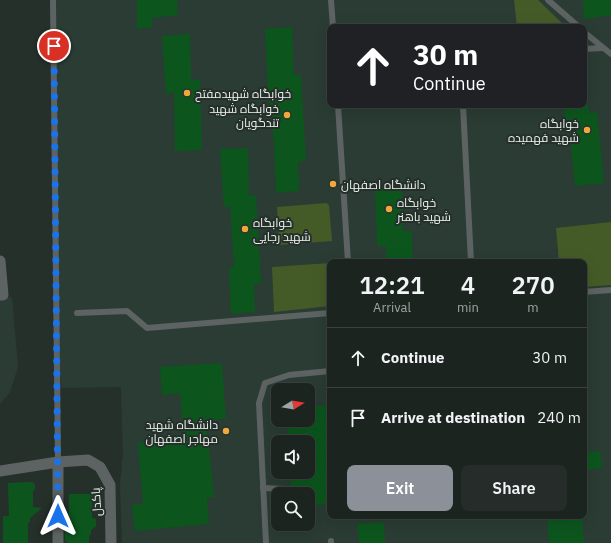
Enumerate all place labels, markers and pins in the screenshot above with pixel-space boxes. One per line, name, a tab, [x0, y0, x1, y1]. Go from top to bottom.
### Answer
pin	[37, 29, 71, 63]
place label: خوابگاه شهیدمفتح	[195, 86, 291, 102]
marker: خوابگاه شهیدمفتح	[182, 88, 192, 98]
place label: خوابگاه شهید تندگویان	[209, 101, 280, 130]
marker: خوابگاه شهید تندگویان	[282, 110, 292, 120]
place label: خوابگاه شهید فهمیده	[508, 116, 579, 145]
marker: خوابگاه شهید فهمیده	[582, 125, 592, 135]
place label: دانشگاه اصفهان	[341, 177, 426, 192]
marker: دانشگاه اصفهان	[328, 179, 338, 189]
place label: خوابگاه شهید باهنر	[396, 195, 451, 224]
marker: خوابگاه شهید باهنر	[384, 204, 394, 214]
place label: خوابگاه شهید رجایی	[253, 215, 311, 244]
marker: خوابگاه شهید رجایی	[240, 224, 250, 234]
place label: دانشگاه شهید مهاجر اصفهان	[146, 417, 218, 446]
marker: دانشگاه شهید مهاجر اصفهان	[221, 426, 231, 436]

